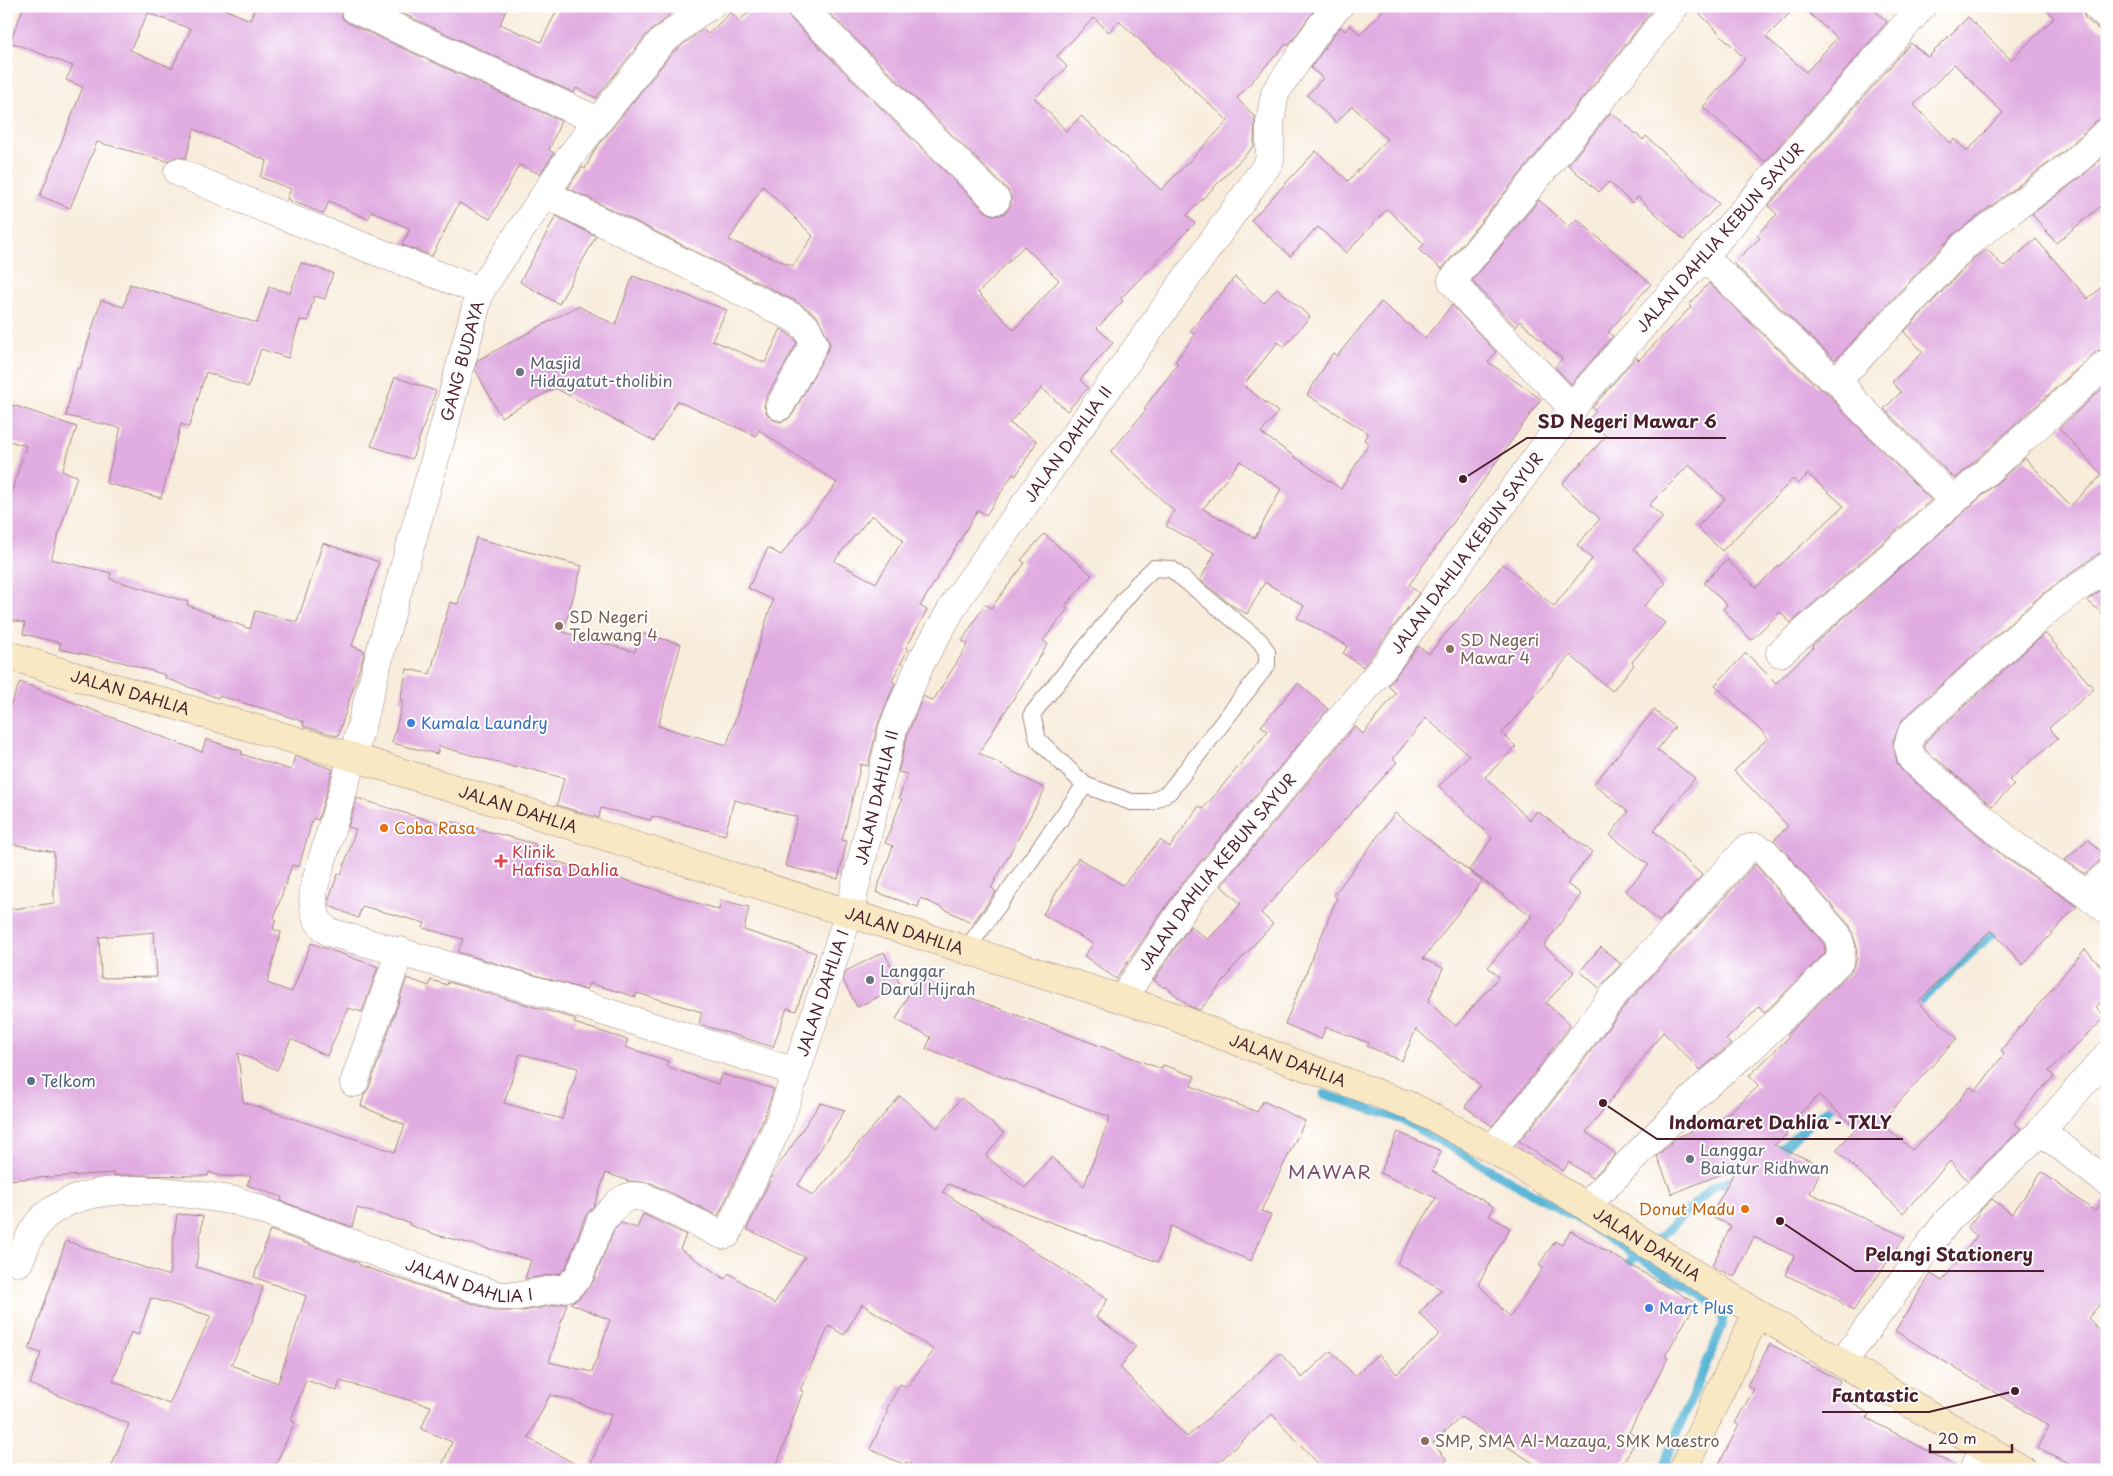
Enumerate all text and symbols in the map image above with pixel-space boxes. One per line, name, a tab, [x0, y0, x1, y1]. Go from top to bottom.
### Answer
street label: JALAN DAHLIA KEBUN SAYUR	[1629, 137, 1809, 337]
street label: GANG BUDAYA	[433, 298, 489, 424]
place label: Masjid Hidayatut-tholibin	[530, 350, 673, 392]
marker: Masjid Hidayatut-tholibin	[514, 366, 526, 378]
street label: JALAN DAHLIA II	[1017, 381, 1117, 507]
callout: SD Negeri Mawar 6	[1527, 405, 1726, 438]
text: SD Negeri Mawar 6	[1537, 407, 1717, 434]
street label: JALAN DAHLIA KEBUN SAYUR	[1384, 447, 1548, 659]
place label: SD Negeri Telawang 4	[569, 604, 658, 646]
marker: SD Negeri Telawang 4	[553, 620, 565, 632]
place label: SD Negeri Mawar 4	[1460, 627, 1539, 669]
marker: SD Negeri Mawar 4	[1444, 643, 1456, 655]
street label: JALAN DAHLIA	[68, 663, 193, 720]
place label: Kumala Laundry	[421, 710, 548, 734]
marker: Kumala Laundry	[405, 717, 417, 729]
street label: JALAN DAHLIA II	[848, 727, 903, 867]
street label: JALAN DAHLIA KEBUN SAYUR	[1132, 767, 1301, 975]
street label: JALAN DAHLIA	[456, 778, 581, 838]
place label: Coba Rasa	[394, 815, 476, 839]
marker: Coba Rasa	[378, 822, 390, 834]
place label: Klinik Hafisa Dahlia	[512, 839, 619, 881]
marker: Klinik Hafisa Dahlia	[494, 854, 508, 868]
street label: JALAN DAHLIA	[842, 900, 967, 959]
street label: JALAN DAHLIA I	[789, 926, 854, 1059]
place label: Langgar Darul Hijrah	[880, 958, 976, 1000]
marker: Langgar Darul Hijrah	[864, 974, 876, 986]
street label: JALAN DAHLIA	[1226, 1027, 1350, 1092]
place label: Telkom	[41, 1068, 96, 1092]
marker: Telkom	[25, 1075, 37, 1087]
callout: Indomaret Dahlia - TXLY	[1657, 1106, 1903, 1139]
text: Indomaret Dahlia - TXLY	[1669, 1108, 1892, 1135]
place label: Langgar Baiatur Ridhwan	[1700, 1137, 1829, 1179]
marker: Langgar Baiatur Ridhwan	[1684, 1153, 1696, 1165]
district label: MAWAR	[1288, 1157, 1372, 1185]
place label: Donut Madu	[1639, 1196, 1735, 1220]
street label: JALAN DAHLIA	[1589, 1201, 1706, 1286]
marker: Donut Madu	[1739, 1203, 1751, 1215]
callout: Pelangi Stationery	[1855, 1238, 2044, 1271]
text: Pelangi Stationery	[1865, 1240, 2033, 1267]
street label: JALAN DAHLIA I	[402, 1251, 535, 1307]
place label: Mart Plus	[1659, 1295, 1734, 1319]
marker: Mart Plus	[1643, 1302, 1655, 1314]
callout: Fantastic	[1822, 1379, 1929, 1412]
text: Fantastic	[1831, 1381, 1919, 1408]
scale bar	[1930, 1421, 2013, 1453]
text: 20 m	[1938, 1426, 1977, 1449]
place label: SMP, SMA Al-Mazaya, SMK Maestro	[1435, 1428, 1720, 1452]
marker: SMP, SMA Al-Mazaya, SMK Maestro	[1419, 1435, 1431, 1447]

